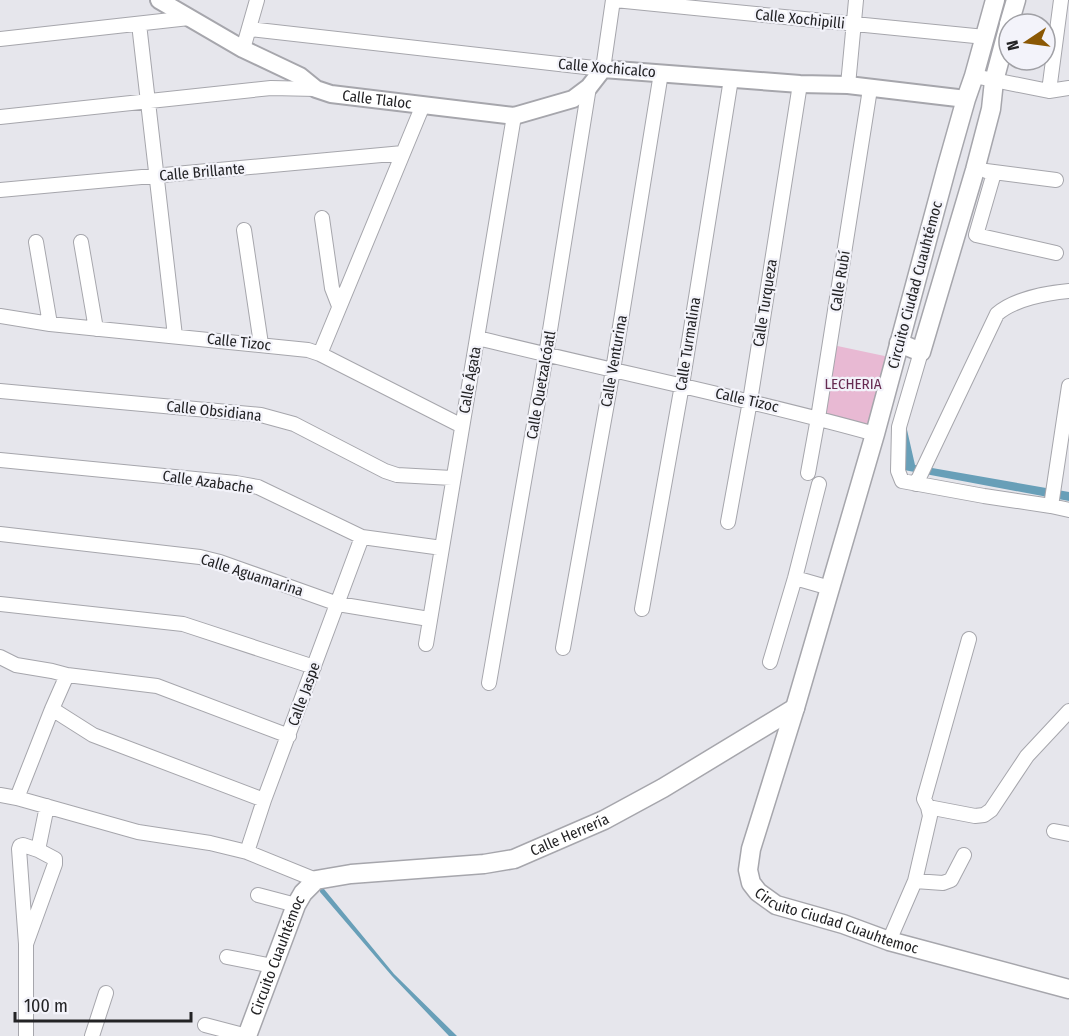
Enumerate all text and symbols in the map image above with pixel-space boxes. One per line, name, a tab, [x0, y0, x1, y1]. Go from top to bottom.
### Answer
street label: Calle Xochipilli	[754, 5, 846, 33]
north arrow	[997, 12, 1057, 72]
text: N	[1003, 38, 1023, 52]
street label: Calle Xochicalco	[557, 55, 657, 81]
street label: Calle Tlaloc	[341, 86, 413, 113]
street label: Calle Brillante	[158, 159, 246, 185]
street label: Circuito Ciudad Cuauhtémoc	[884, 199, 946, 371]
street label: Calle Rubí	[826, 249, 854, 313]
street label: Calle Turqueza	[749, 258, 781, 348]
street label: Calle Turmalina	[672, 296, 704, 392]
street label: Calle Venturina	[597, 314, 631, 408]
street label: Calle Quetzalcóatl	[523, 329, 559, 441]
street label: Calle Tizoc	[206, 330, 272, 354]
street label: Calle Ágata	[455, 345, 485, 415]
park label: LECHERIA	[824, 375, 882, 393]
street label: Calle Tizoc	[714, 384, 781, 416]
street label: Calle Obsidiana	[166, 397, 262, 425]
street label: Calle Azabache	[162, 467, 254, 497]
street label: Calle Aguamarina	[199, 550, 305, 600]
street label: Calle Jaspe	[284, 660, 324, 728]
street label: Calle Herrería	[527, 810, 612, 860]
street label: Circuito Ciudad Cuauhtemoc	[751, 884, 921, 958]
street label: Circuito Cuauhtémoc	[247, 892, 309, 1018]
scale bar	[15, 985, 190, 1023]
text: 100 m	[24, 995, 68, 1017]

